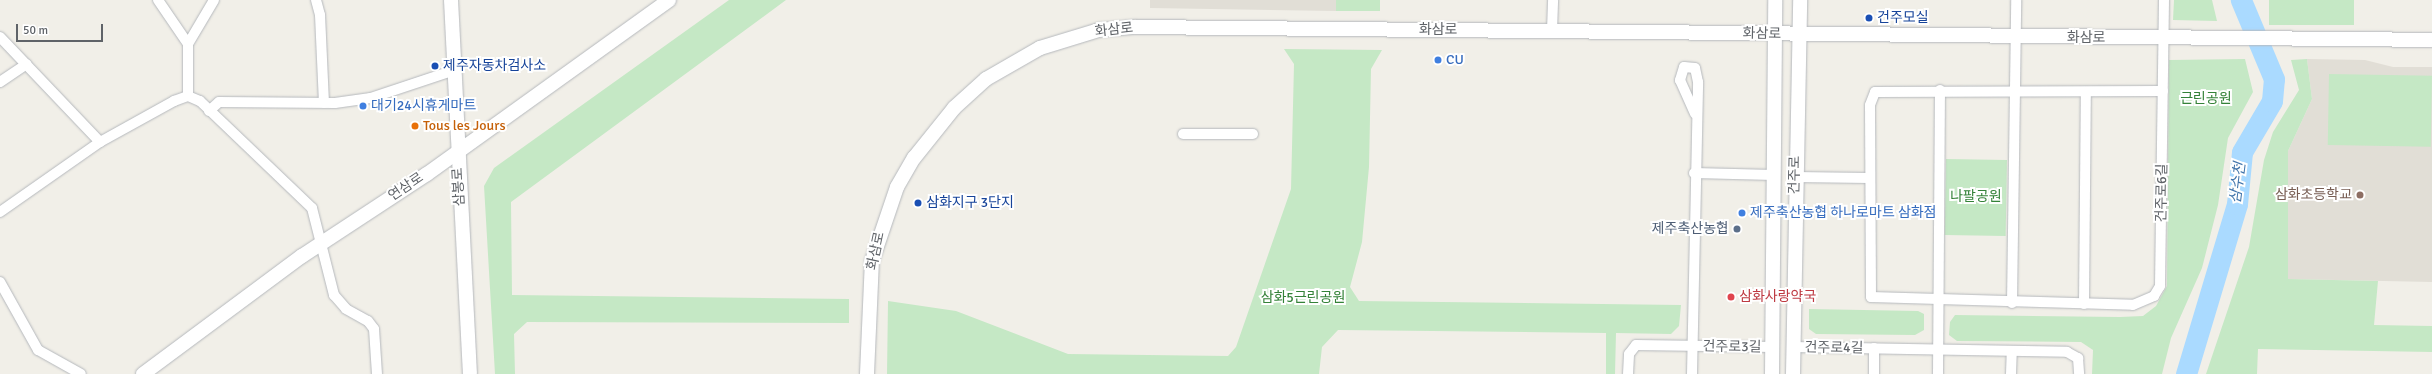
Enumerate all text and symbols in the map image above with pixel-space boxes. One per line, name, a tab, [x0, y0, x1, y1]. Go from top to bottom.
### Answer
place label: 건주모실	[1877, 10, 1929, 26]
marker: 건주모실	[1864, 13, 1874, 23]
scale bar	[18, 16, 105, 42]
street label: 화삼로	[1094, 20, 1134, 40]
street label: 화삼로	[1419, 22, 1457, 38]
text: 50 m	[23, 23, 48, 38]
street label: 화삼로	[1743, 25, 1781, 43]
street label: 화삼로	[2067, 30, 2105, 46]
place label: CU	[1446, 52, 1464, 68]
marker: CU	[1433, 55, 1443, 65]
place label: 제주자동차검사소	[443, 58, 546, 74]
marker: 제주자동차검사소	[430, 61, 440, 71]
park label: 근린공원	[2180, 91, 2232, 107]
place label: 대기24시휴게마트	[371, 98, 476, 114]
marker: 대기24시휴게마트	[358, 101, 368, 111]
place label: Tous les Jours	[423, 118, 506, 134]
marker: Tous les Jours	[410, 121, 420, 131]
street label: 건주로	[1786, 156, 1804, 194]
water label: 삼수천	[2227, 161, 2249, 205]
street label: 건주로6길	[2153, 163, 2171, 223]
street label: 삼봉로	[450, 167, 468, 207]
street label: 연삼로	[385, 169, 427, 205]
place label: 삼화초등학교	[2275, 187, 2352, 203]
park label: 나팔공원	[1950, 189, 2002, 205]
marker: 삼화초등학교	[2355, 190, 2365, 200]
place label: 삼화지구 3단지	[926, 195, 1014, 211]
marker: 삼화지구 3단지	[913, 198, 923, 208]
place label: 제주축산농협 하나로마트 삼화점	[1750, 205, 1936, 221]
marker: 제주축산농협 하나로마트 삼화점	[1737, 208, 1747, 218]
place label: 제주축산농협	[1652, 221, 1729, 237]
marker: 제주축산농협	[1732, 224, 1742, 234]
street label: 화삼로	[864, 230, 888, 272]
place label: 삼화사랑약국	[1739, 289, 1816, 305]
park label: 삼화5근린공원	[1261, 290, 1345, 306]
marker: 삼화사랑약국	[1726, 292, 1736, 302]
street label: 건주로3길	[1702, 338, 1762, 356]
street label: 건주로4길	[1804, 339, 1864, 357]

